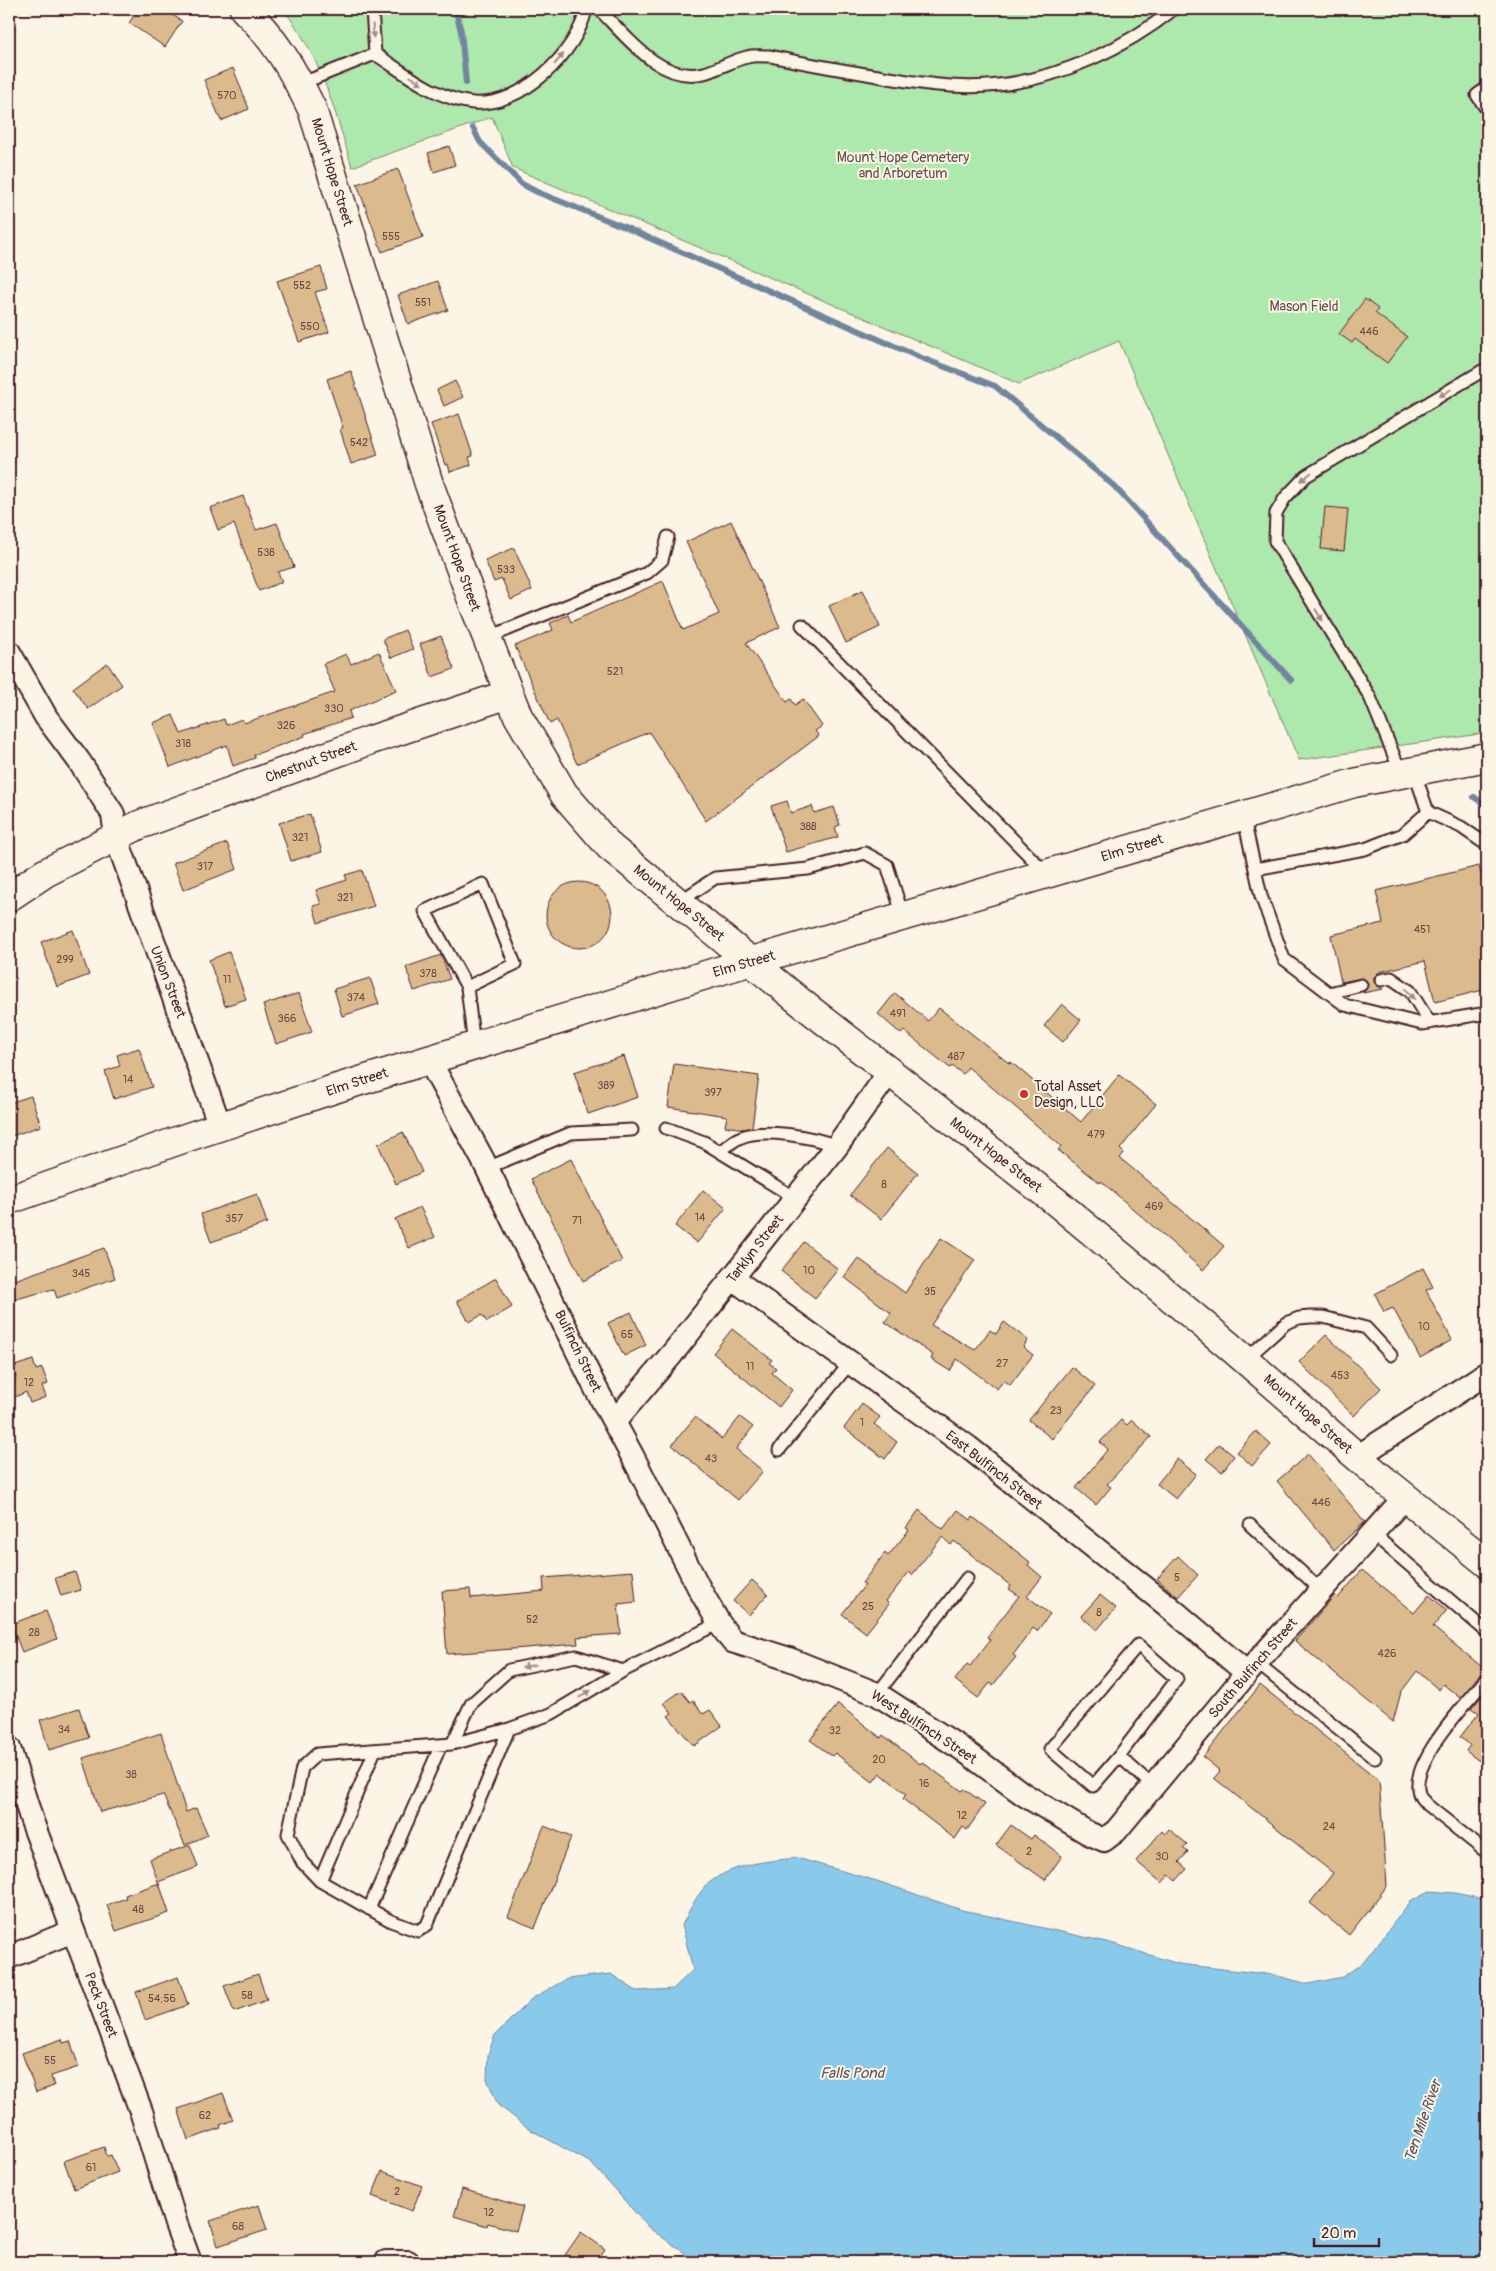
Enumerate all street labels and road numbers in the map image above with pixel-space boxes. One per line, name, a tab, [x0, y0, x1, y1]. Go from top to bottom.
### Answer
street label: Mount Hope Street	[307, 116, 357, 228]
street label: Mount Hope Street	[430, 502, 484, 614]
street label: Chestnut Street	[263, 738, 359, 786]
street label: Elm Street	[1099, 830, 1165, 865]
street label: Mount Hope Street	[630, 861, 728, 945]
street label: Union Street	[146, 943, 190, 1021]
street label: Elm Street	[711, 947, 777, 981]
street label: Elm Street	[324, 1064, 390, 1100]
street label: Mount Hope Street	[947, 1114, 1046, 1196]
street label: Tarklyn Street	[723, 1211, 787, 1287]
street label: Bulfinch Street	[551, 1307, 605, 1395]
street label: Mount Hope Street	[1260, 1371, 1356, 1457]
street label: East Bulfinch Street	[942, 1427, 1046, 1513]
street label: South Bulfinch Street	[1205, 1614, 1301, 1722]
street label: West Bulfinch Street	[868, 1686, 980, 1768]
street label: Peck Street	[81, 1970, 121, 2040]

